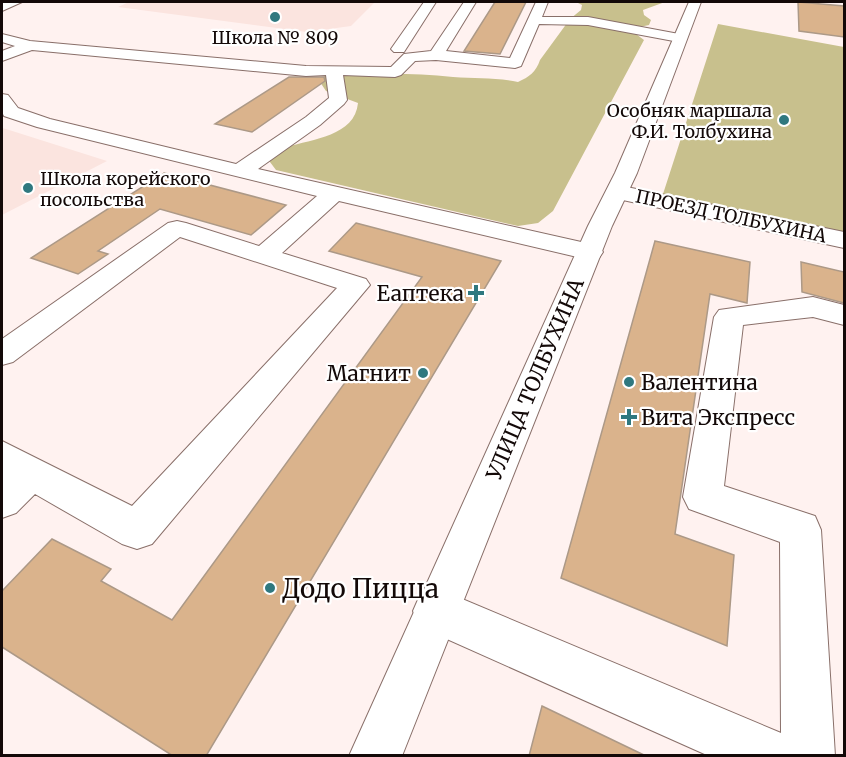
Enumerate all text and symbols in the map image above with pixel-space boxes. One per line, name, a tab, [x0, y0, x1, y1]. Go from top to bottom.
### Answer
marker: Школа № 809	[268, 10, 282, 24]
place label: Школа № 809	[212, 26, 338, 49]
place label: Особняк маршала Ф.И. Толбухина	[607, 99, 772, 143]
marker: Особняк маршала Ф.И. Толбухина	[777, 113, 791, 127]
place label: Школа корейского посольства	[40, 167, 210, 211]
marker: Школа корейского посольства	[21, 181, 35, 195]
street label: ПРОЕЗД ТОЛБУХИНА	[633, 185, 829, 248]
street label: УЛИЦА ТОЛБУХИНА	[480, 274, 590, 485]
place label: Еаптека	[377, 280, 464, 307]
marker: Еаптека	[469, 286, 483, 300]
place label: Магнит	[327, 360, 411, 387]
marker: Магнит	[416, 366, 430, 380]
place label: Валентина	[641, 369, 758, 396]
marker: Валентина	[622, 375, 636, 389]
place label: Вита Экспресс	[641, 404, 795, 431]
marker: Вита Экспресс	[622, 410, 636, 424]
place label: Додо Пицца	[282, 572, 439, 605]
marker: Додо Пицца	[263, 581, 277, 595]

